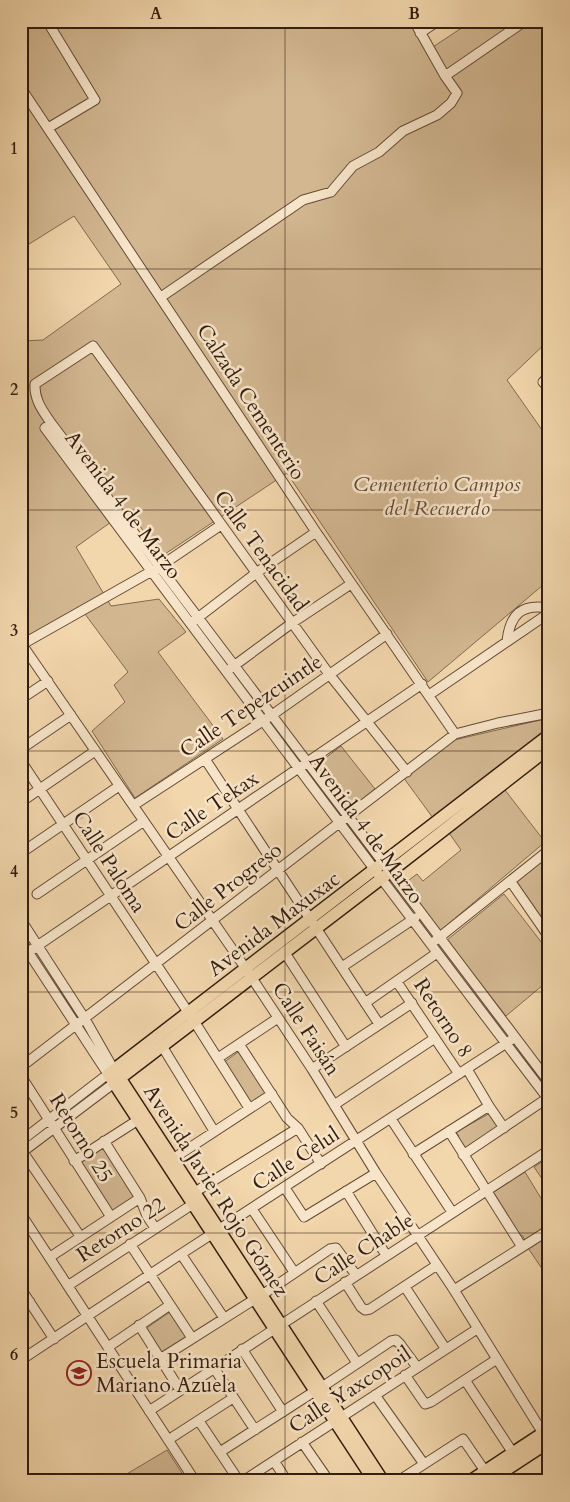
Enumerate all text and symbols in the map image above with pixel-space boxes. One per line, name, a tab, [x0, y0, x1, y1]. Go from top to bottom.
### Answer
text: A	[150, 3, 162, 25]
text: B	[408, 3, 420, 25]
text: 1	[10, 138, 18, 160]
street label: Calzada Cementerio	[190, 318, 312, 486]
text: 2	[10, 379, 18, 401]
street label: Avenida 4 de Marzo	[58, 425, 188, 585]
park label: Cementerio Campos del Recuerdo	[353, 470, 521, 523]
street label: Calle Tenacidad	[207, 484, 315, 618]
text: 3	[10, 620, 18, 642]
street label: Calle Tepezcuintle	[174, 647, 328, 765]
street label: Avenida 4 de Marzo	[302, 748, 430, 910]
street label: Calle Tekax	[160, 764, 265, 848]
street label: Calle Paloma	[65, 805, 153, 919]
street label: Calle Progreso	[168, 836, 288, 938]
text: 4	[10, 861, 18, 883]
street label: Avenida Maxuxac	[202, 865, 346, 983]
street label: Retorno 8	[406, 973, 480, 1063]
street label: Calle Faisán	[265, 977, 347, 1081]
street label: Avenida Javier Rojo Gómez	[136, 1079, 296, 1303]
street label: Retorno 25	[42, 1088, 120, 1188]
text: 5	[10, 1102, 18, 1124]
street label: Calle Celul	[247, 1120, 345, 1198]
street label: Retorno 22	[71, 1190, 171, 1269]
street label: Calle Chable	[308, 1206, 420, 1292]
street label: Calle Yaxcopoil	[283, 1339, 417, 1441]
text: 6	[10, 1344, 18, 1366]
place label: Escuela Primaria Mariano Azuela	[96, 1347, 242, 1400]
school or university icon: Escuela Primaria Mariano Azuela	[66, 1360, 92, 1386]

